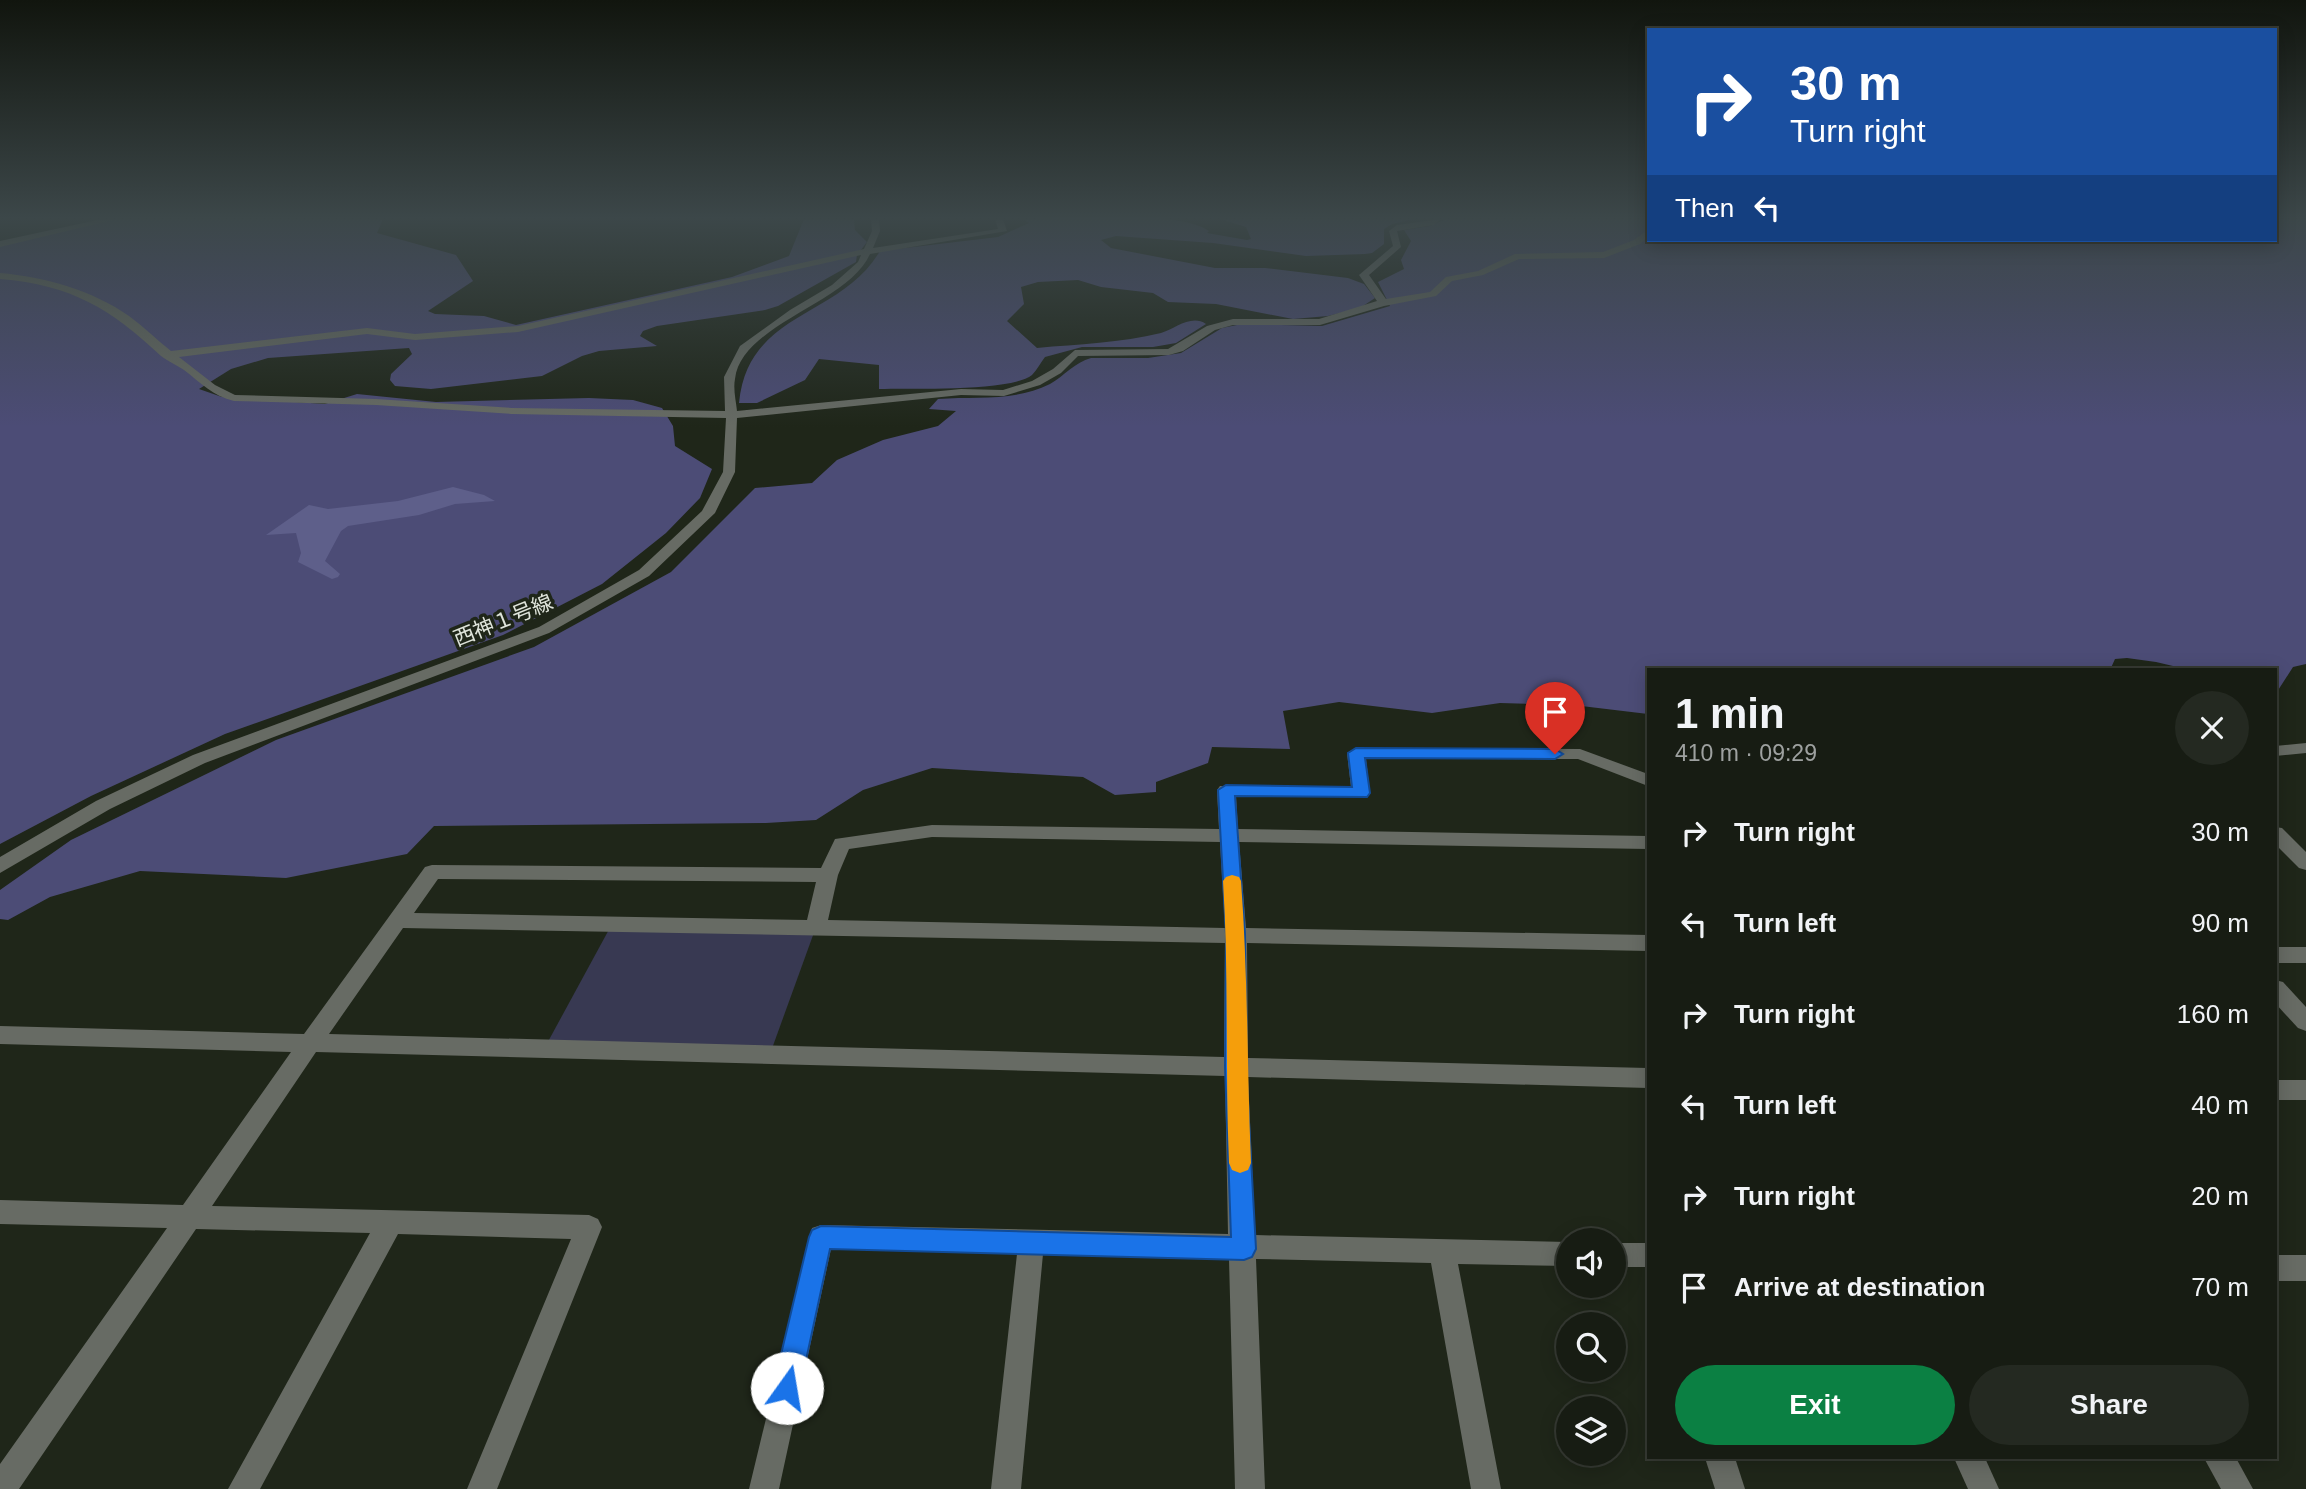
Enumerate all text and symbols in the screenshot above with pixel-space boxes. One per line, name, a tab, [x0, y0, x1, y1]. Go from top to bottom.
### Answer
icon: right	[1675, 56, 1766, 147]
text: 30 m	[1790, 56, 1902, 110]
text: Turn right	[1790, 113, 1926, 149]
icon: left	[1748, 189, 1786, 227]
text: Then	[1675, 193, 1734, 223]
street label: 西神１号線	[450, 590, 556, 650]
pin	[1525, 682, 1585, 754]
text: 1 min	[1675, 690, 1785, 737]
button: close	[2175, 691, 2249, 765]
icon: arrive	[1536, 693, 1574, 731]
text: 410 m · 09:29	[1675, 740, 1817, 766]
icon: right	[1675, 814, 1713, 852]
text: Turn right	[1734, 817, 1855, 847]
text: 30 m	[2191, 817, 2249, 847]
icon: left	[1675, 905, 1713, 943]
text: Turn left	[1734, 908, 1836, 938]
text: 90 m	[2191, 908, 2249, 938]
icon: right	[1675, 996, 1713, 1034]
text: Turn right	[1734, 999, 1855, 1029]
text: 160 m	[2177, 999, 2249, 1029]
icon: left	[1675, 1087, 1713, 1125]
text: Turn left	[1734, 1090, 1836, 1120]
text: 40 m	[2191, 1090, 2249, 1120]
icon: right	[1675, 1178, 1713, 1216]
text: Turn right	[1734, 1181, 1855, 1211]
text: 20 m	[2191, 1181, 2249, 1211]
map controls	[1556, 1228, 1626, 1466]
button: sound	[1556, 1228, 1626, 1298]
icon: arrive	[1675, 1269, 1713, 1307]
text: Arrive at destination	[1734, 1272, 1985, 1302]
text: 70 m	[2191, 1272, 2249, 1302]
button: search	[1556, 1312, 1626, 1382]
position arrow	[750, 1351, 824, 1425]
button: Exit	[1675, 1365, 1955, 1445]
button: Share	[1969, 1365, 2249, 1445]
button: layers	[1556, 1396, 1626, 1466]

